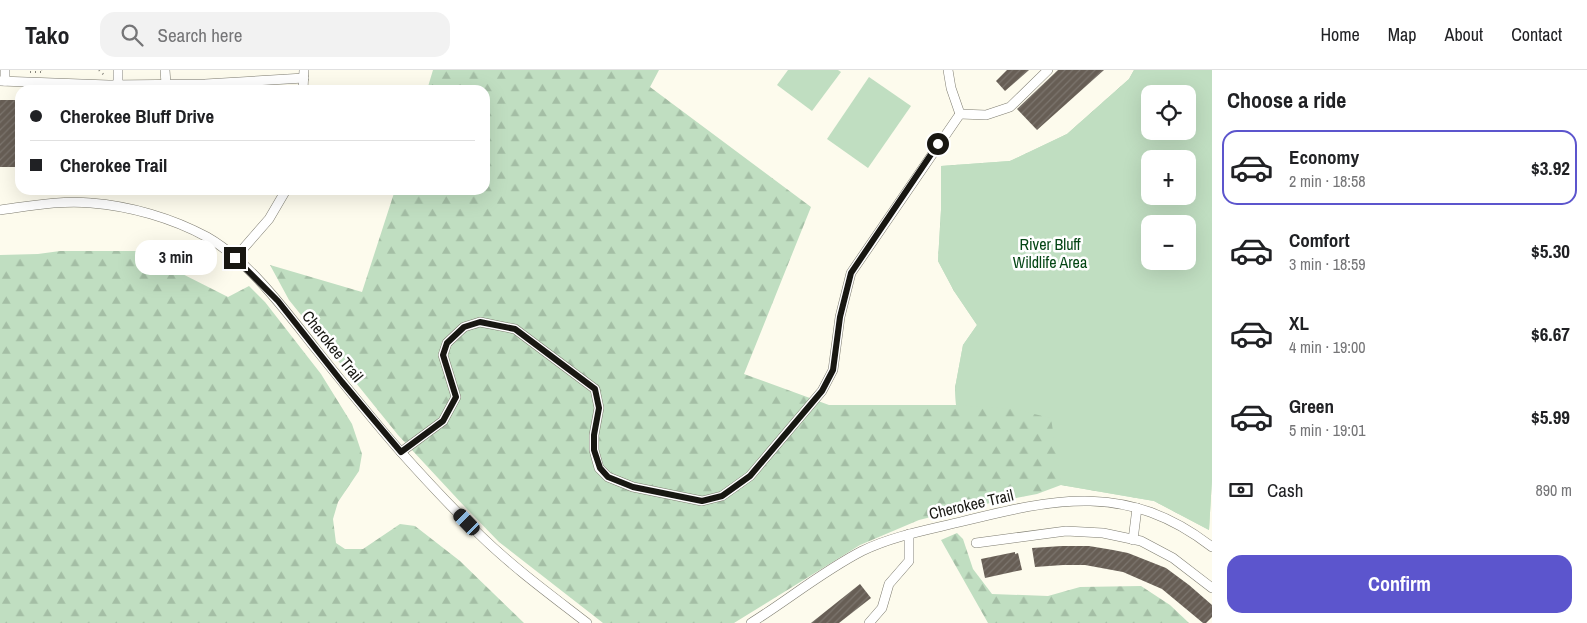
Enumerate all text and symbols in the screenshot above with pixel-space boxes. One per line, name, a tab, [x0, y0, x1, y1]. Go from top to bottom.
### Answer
search box	[100, 12, 450, 57]
text: Tako	[25, 19, 70, 51]
icon: search	[118, 21, 146, 49]
text: Search here	[158, 22, 242, 48]
text: Home	[1320, 22, 1360, 47]
text: Map	[1388, 22, 1417, 47]
text: About	[1445, 22, 1483, 47]
text: Contact	[1511, 22, 1562, 47]
map controls	[1141, 85, 1196, 270]
button: locate	[1141, 85, 1196, 140]
text: Choose a ride	[1227, 85, 1346, 115]
text: Cherokee Bluff Drive	[60, 103, 214, 129]
route start	[927, 133, 949, 155]
text: Economy	[1289, 144, 1359, 170]
icon: car	[1229, 145, 1274, 190]
button: +	[1141, 150, 1196, 205]
text: Cherokee Trail	[60, 152, 167, 178]
text: $3.92	[1531, 155, 1570, 181]
text: 2 min · 18:58	[1289, 170, 1366, 192]
button: −	[1141, 215, 1196, 270]
text: Comfort	[1289, 227, 1350, 253]
icon: car	[1229, 228, 1274, 273]
park label: River Bluff Wildlife Area	[1013, 233, 1088, 273]
text: $5.30	[1531, 238, 1570, 264]
callout: 3 min	[135, 240, 218, 276]
text: 3 min	[159, 246, 193, 268]
route end	[224, 247, 246, 269]
text: 3 min · 18:59	[1289, 253, 1366, 275]
street label: Cherokee Trail	[297, 306, 369, 386]
text: XL	[1289, 310, 1309, 336]
icon: car	[1229, 311, 1274, 356]
text: $6.67	[1531, 321, 1570, 347]
text: 4 min · 19:00	[1289, 336, 1366, 358]
text: Green	[1289, 393, 1334, 419]
icon: car	[1229, 394, 1274, 439]
text: $5.99	[1531, 404, 1570, 430]
text: 5 min · 19:01	[1289, 419, 1366, 441]
icon: cash	[1227, 476, 1255, 504]
text: Cash	[1267, 477, 1303, 503]
text: 890 m	[1536, 479, 1572, 501]
street label: Cherokee Trail	[927, 484, 1015, 524]
car	[451, 506, 482, 538]
button: Confirm	[1227, 555, 1572, 613]

